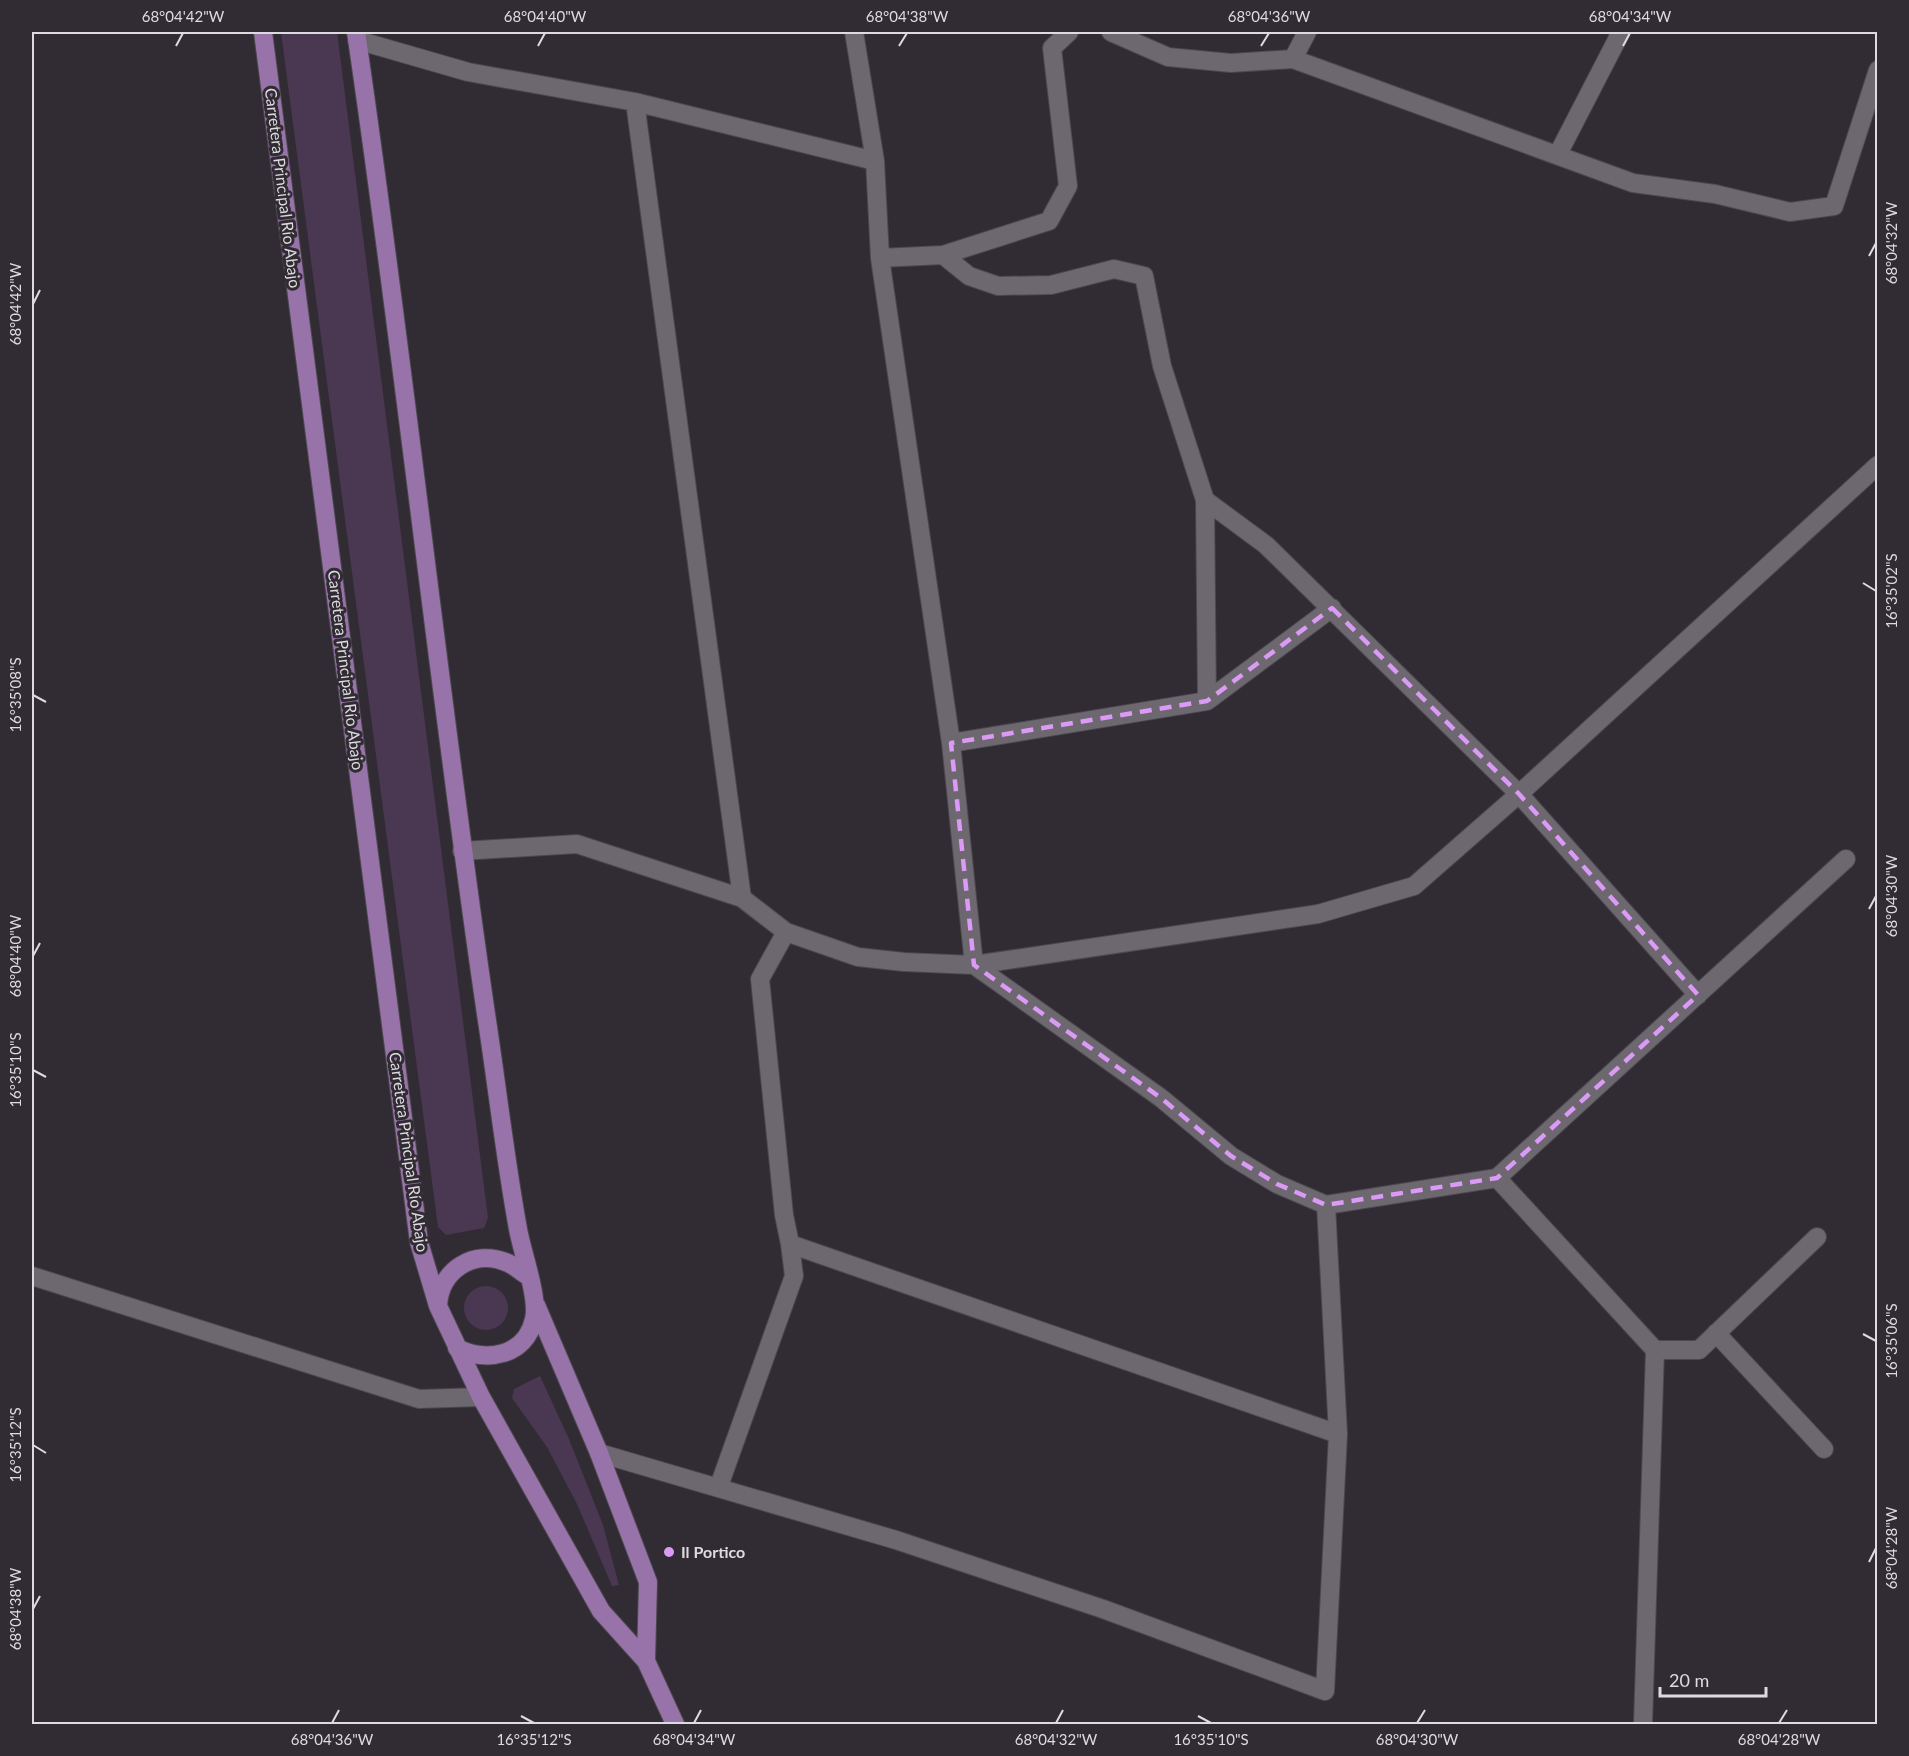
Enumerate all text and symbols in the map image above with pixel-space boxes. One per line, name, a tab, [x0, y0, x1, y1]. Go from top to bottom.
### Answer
text: 68°04'42"W	[142, 7, 225, 25]
text: 68°04'40"W	[504, 7, 587, 25]
text: 68°04'38"W	[866, 7, 949, 25]
text: 68°04'36"W	[1228, 7, 1311, 25]
text: 68°04'34"W	[1589, 7, 1672, 25]
street label: Carretera Principal Río Abajo	[262, 87, 305, 289]
text: 68°04'32"W	[1882, 201, 1900, 284]
text: 68°04'42"W	[6, 262, 24, 345]
text: 16°35'02"S	[1882, 553, 1900, 629]
street label: Carretera Principal Río Abajo	[325, 569, 368, 771]
text: 16°35'08"S	[6, 657, 24, 733]
text: 68°04'30"W	[1882, 854, 1900, 937]
text: 68°04'40"W	[6, 914, 24, 997]
text: 16°35'10"S	[6, 1032, 24, 1108]
street label: Carretera Principal Río Abajo	[386, 1051, 433, 1253]
text: 16°35'06"S	[1882, 1303, 1900, 1379]
text: 16°35'12"S	[6, 1407, 24, 1483]
text: 68°04'28"W	[1882, 1506, 1900, 1589]
place label: Il Portico	[681, 1542, 745, 1561]
marker: Il Portico	[662, 1545, 676, 1559]
text: 68°04'38"W	[6, 1567, 24, 1650]
scale bar	[1660, 1660, 1766, 1698]
text: 20 m	[1669, 1669, 1709, 1691]
text: 68°04'36"W	[291, 1730, 374, 1748]
text: 16°35'12"S	[496, 1730, 572, 1748]
text: 68°04'34"W	[653, 1730, 736, 1748]
text: 68°04'32"W	[1015, 1730, 1098, 1748]
text: 16°35'10"S	[1173, 1730, 1249, 1748]
text: 68°04'30"W	[1376, 1730, 1459, 1748]
text: 68°04'28"W	[1738, 1730, 1821, 1748]

